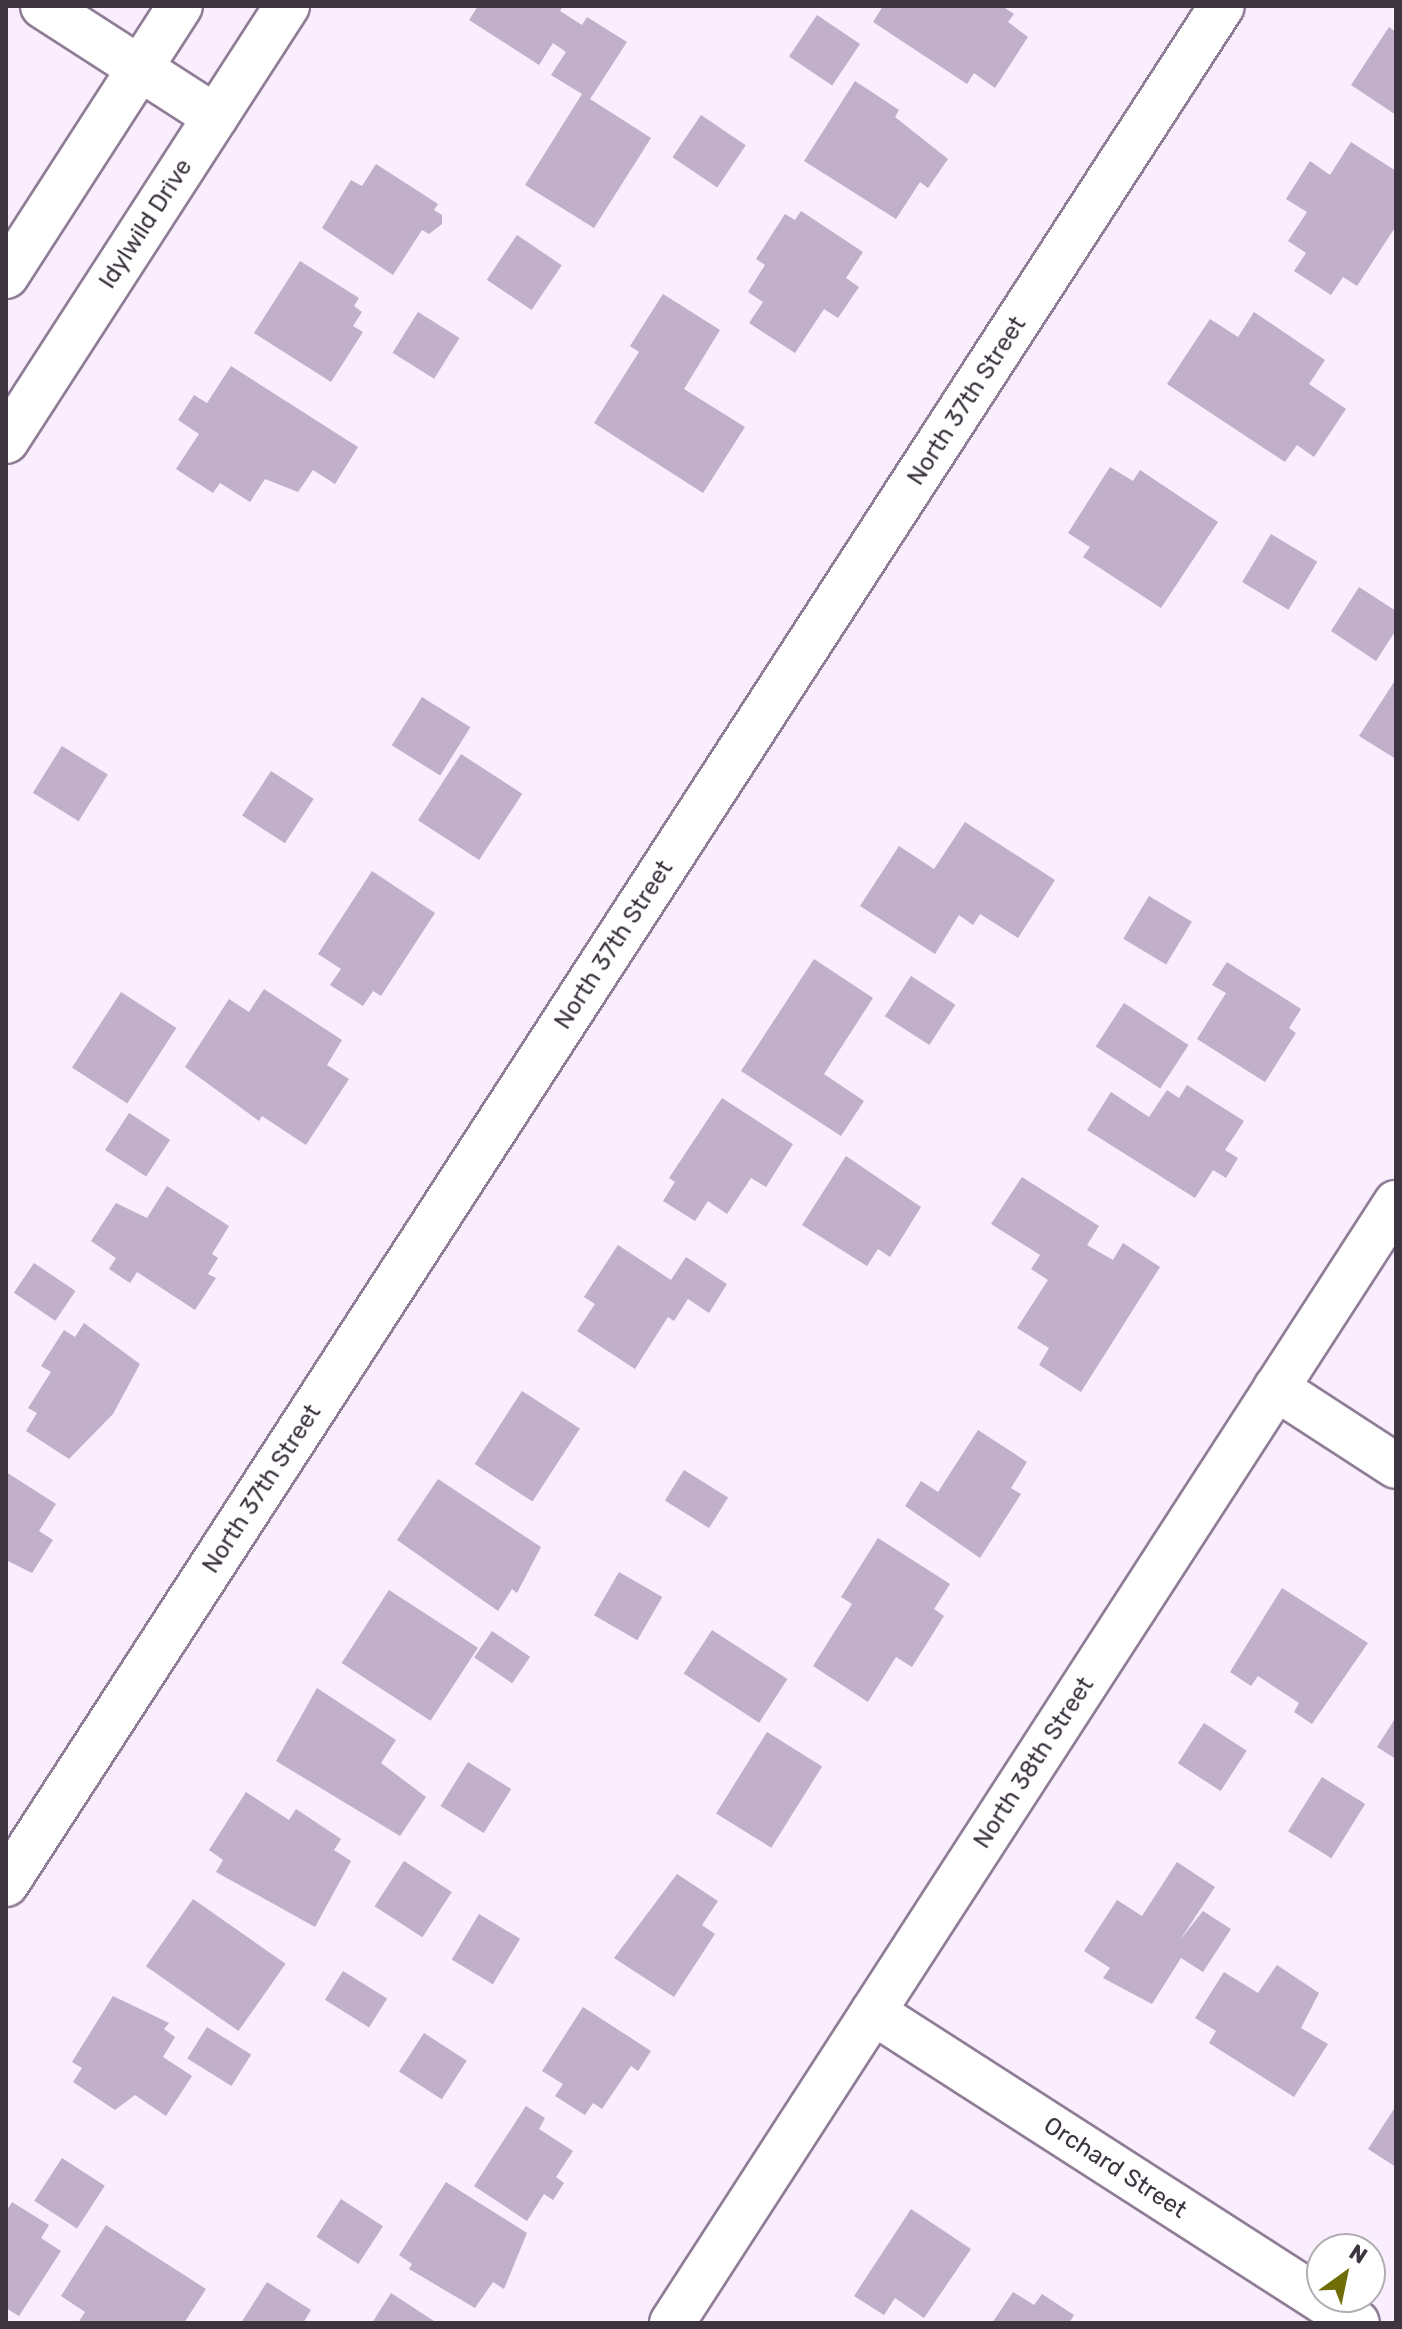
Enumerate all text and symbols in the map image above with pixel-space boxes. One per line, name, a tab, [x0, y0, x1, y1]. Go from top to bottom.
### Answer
street label: Idylwild Drive	[93, 154, 199, 294]
street label: North 37th Street	[902, 311, 1032, 491]
street label: North 37th Street	[549, 855, 679, 1035]
street label: North 37th Street	[197, 1399, 327, 1579]
street label: North 38th Street	[968, 1672, 1100, 1854]
street label: Orchard Street	[1038, 2111, 1192, 2225]
north arrow	[1306, 2233, 1386, 2313]
text: N	[1344, 2238, 1372, 2270]

